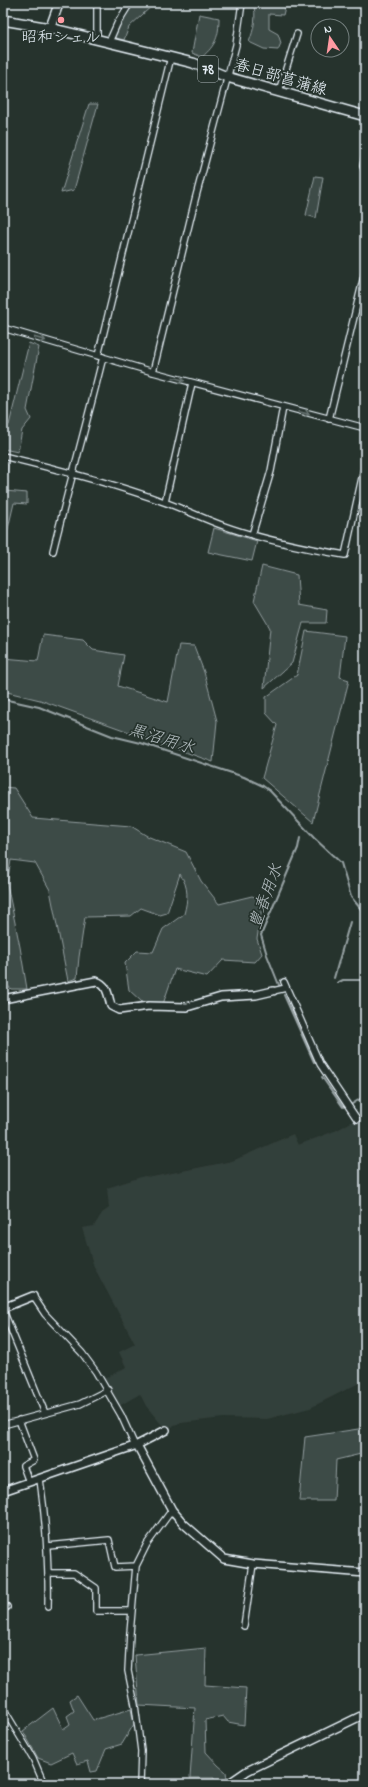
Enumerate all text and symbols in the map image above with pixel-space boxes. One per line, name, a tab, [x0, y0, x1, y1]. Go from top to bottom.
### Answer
marker: 昭和シェル	[56, 15, 66, 25]
north arrow	[310, 18, 350, 58]
text: N	[323, 21, 333, 38]
place label: 昭和シェル	[21, 26, 101, 50]
street label: 春日部菖蒲線	[231, 53, 330, 103]
road number: 78	[198, 56, 218, 82]
one-way arrow	[34, 336, 47, 343]
one-way arrow	[172, 376, 185, 383]
one-way arrow	[298, 409, 311, 417]
water label: 黒沼用水	[125, 718, 198, 761]
water label: 豊春用水	[243, 860, 290, 933]

